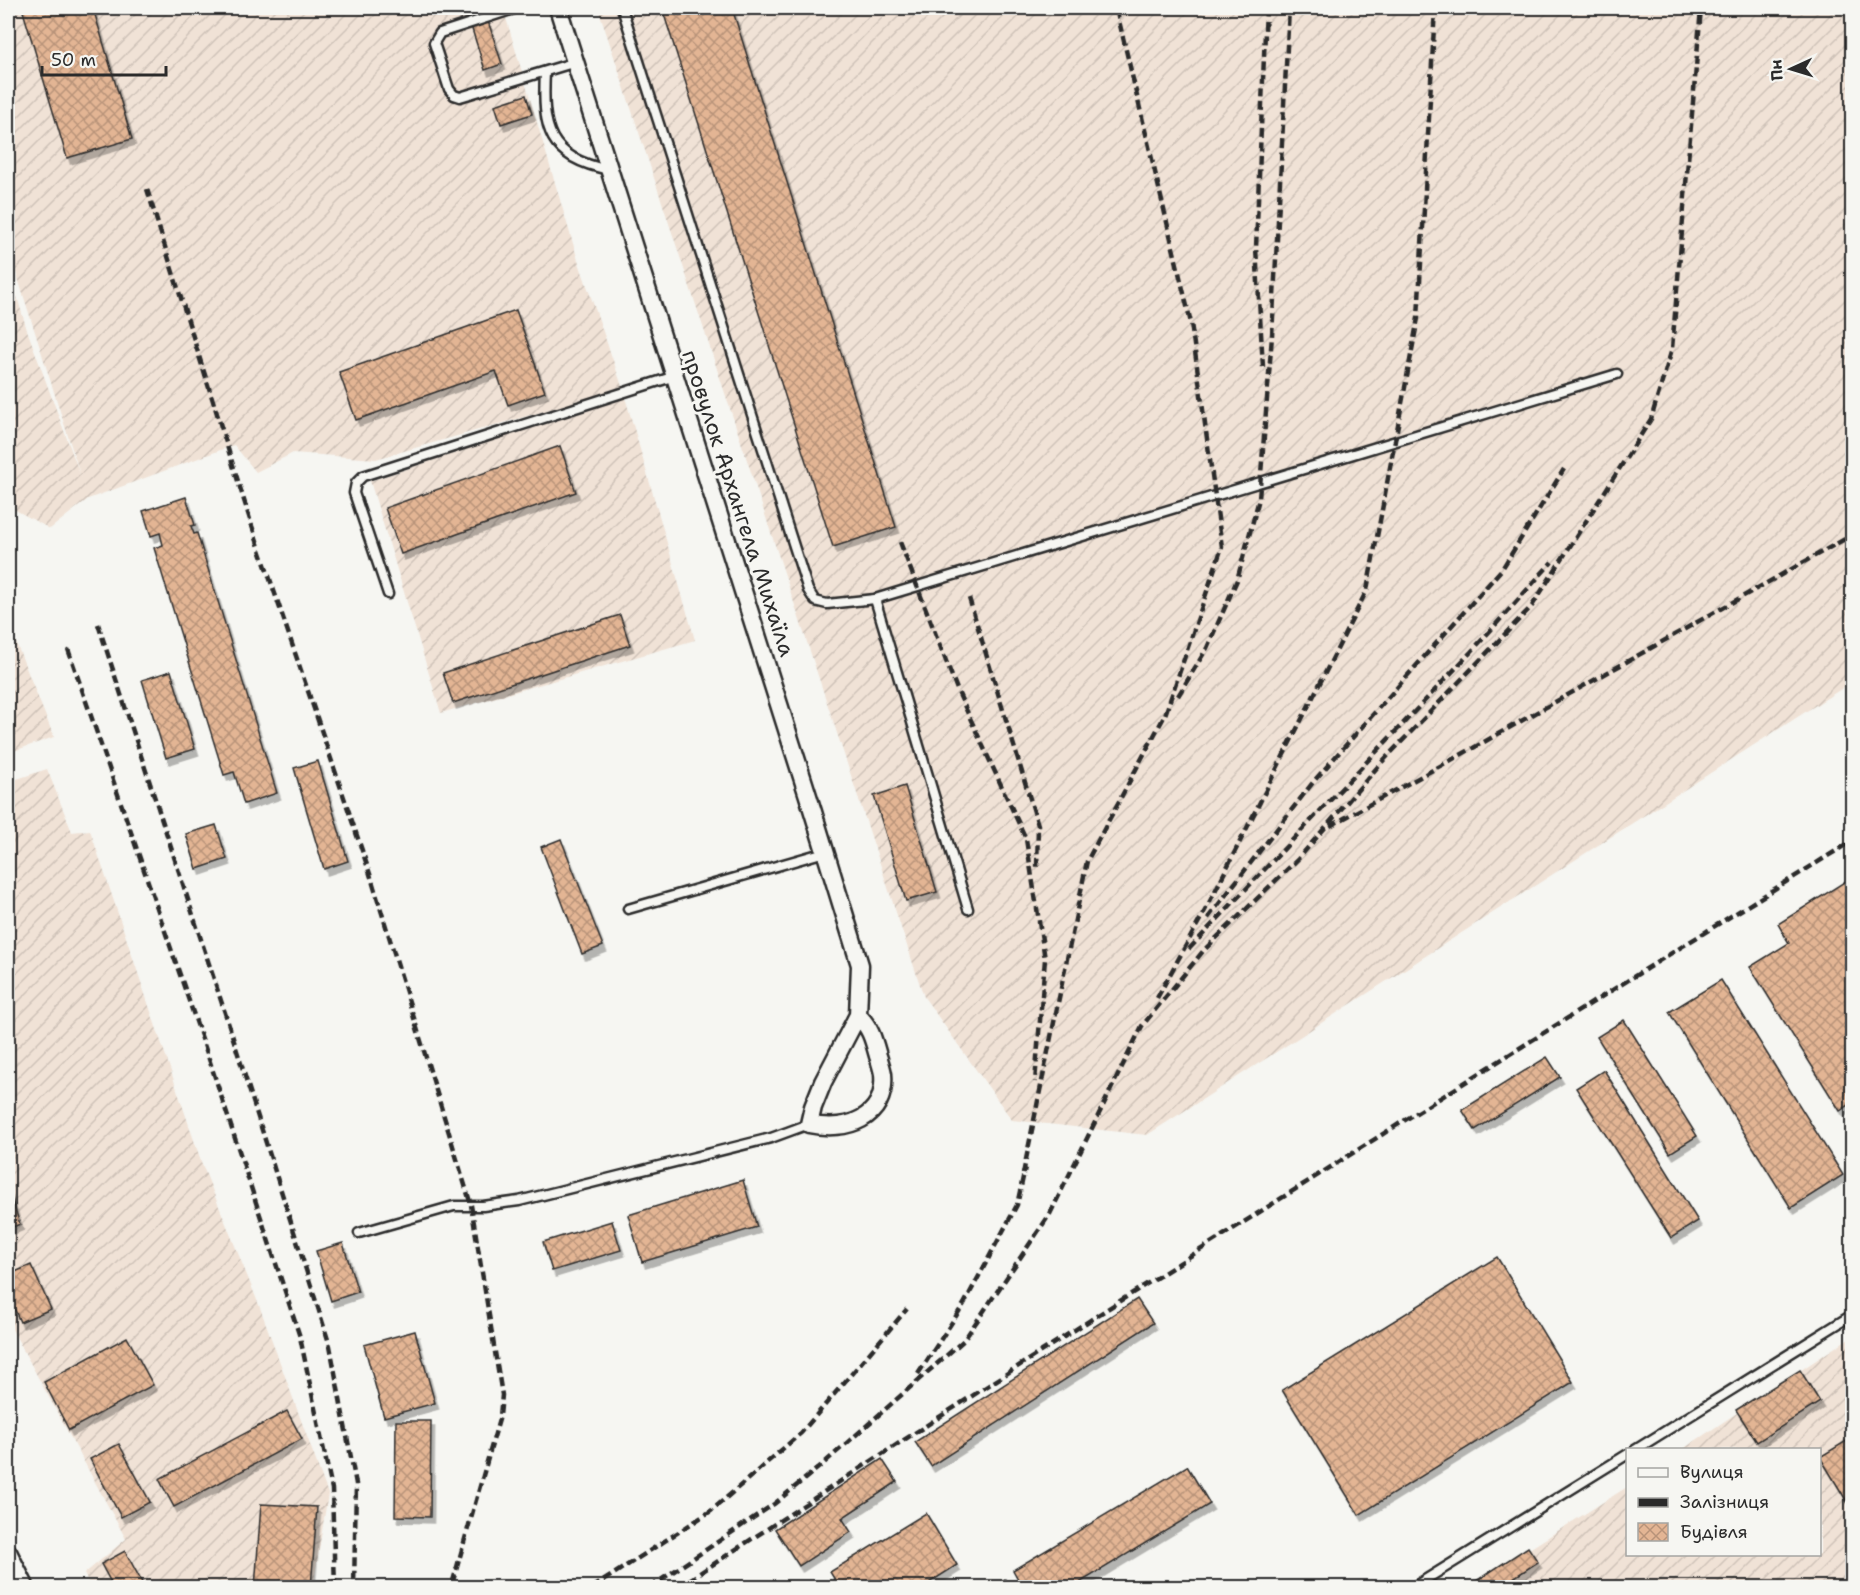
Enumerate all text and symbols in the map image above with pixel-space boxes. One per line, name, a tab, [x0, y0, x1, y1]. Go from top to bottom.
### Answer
scale bar	[42, 39, 166, 77]
north arrow	[1761, 39, 1821, 99]
text: 50 m	[51, 48, 96, 72]
text: Пн	[1765, 59, 1788, 81]
street label: провулок Архангела Михаїла	[675, 346, 802, 660]
legend	[1626, 1448, 1821, 1556]
text: Вулиця	[1680, 1460, 1744, 1484]
text: Залізниця	[1680, 1490, 1769, 1514]
text: Будівля	[1680, 1520, 1748, 1544]

